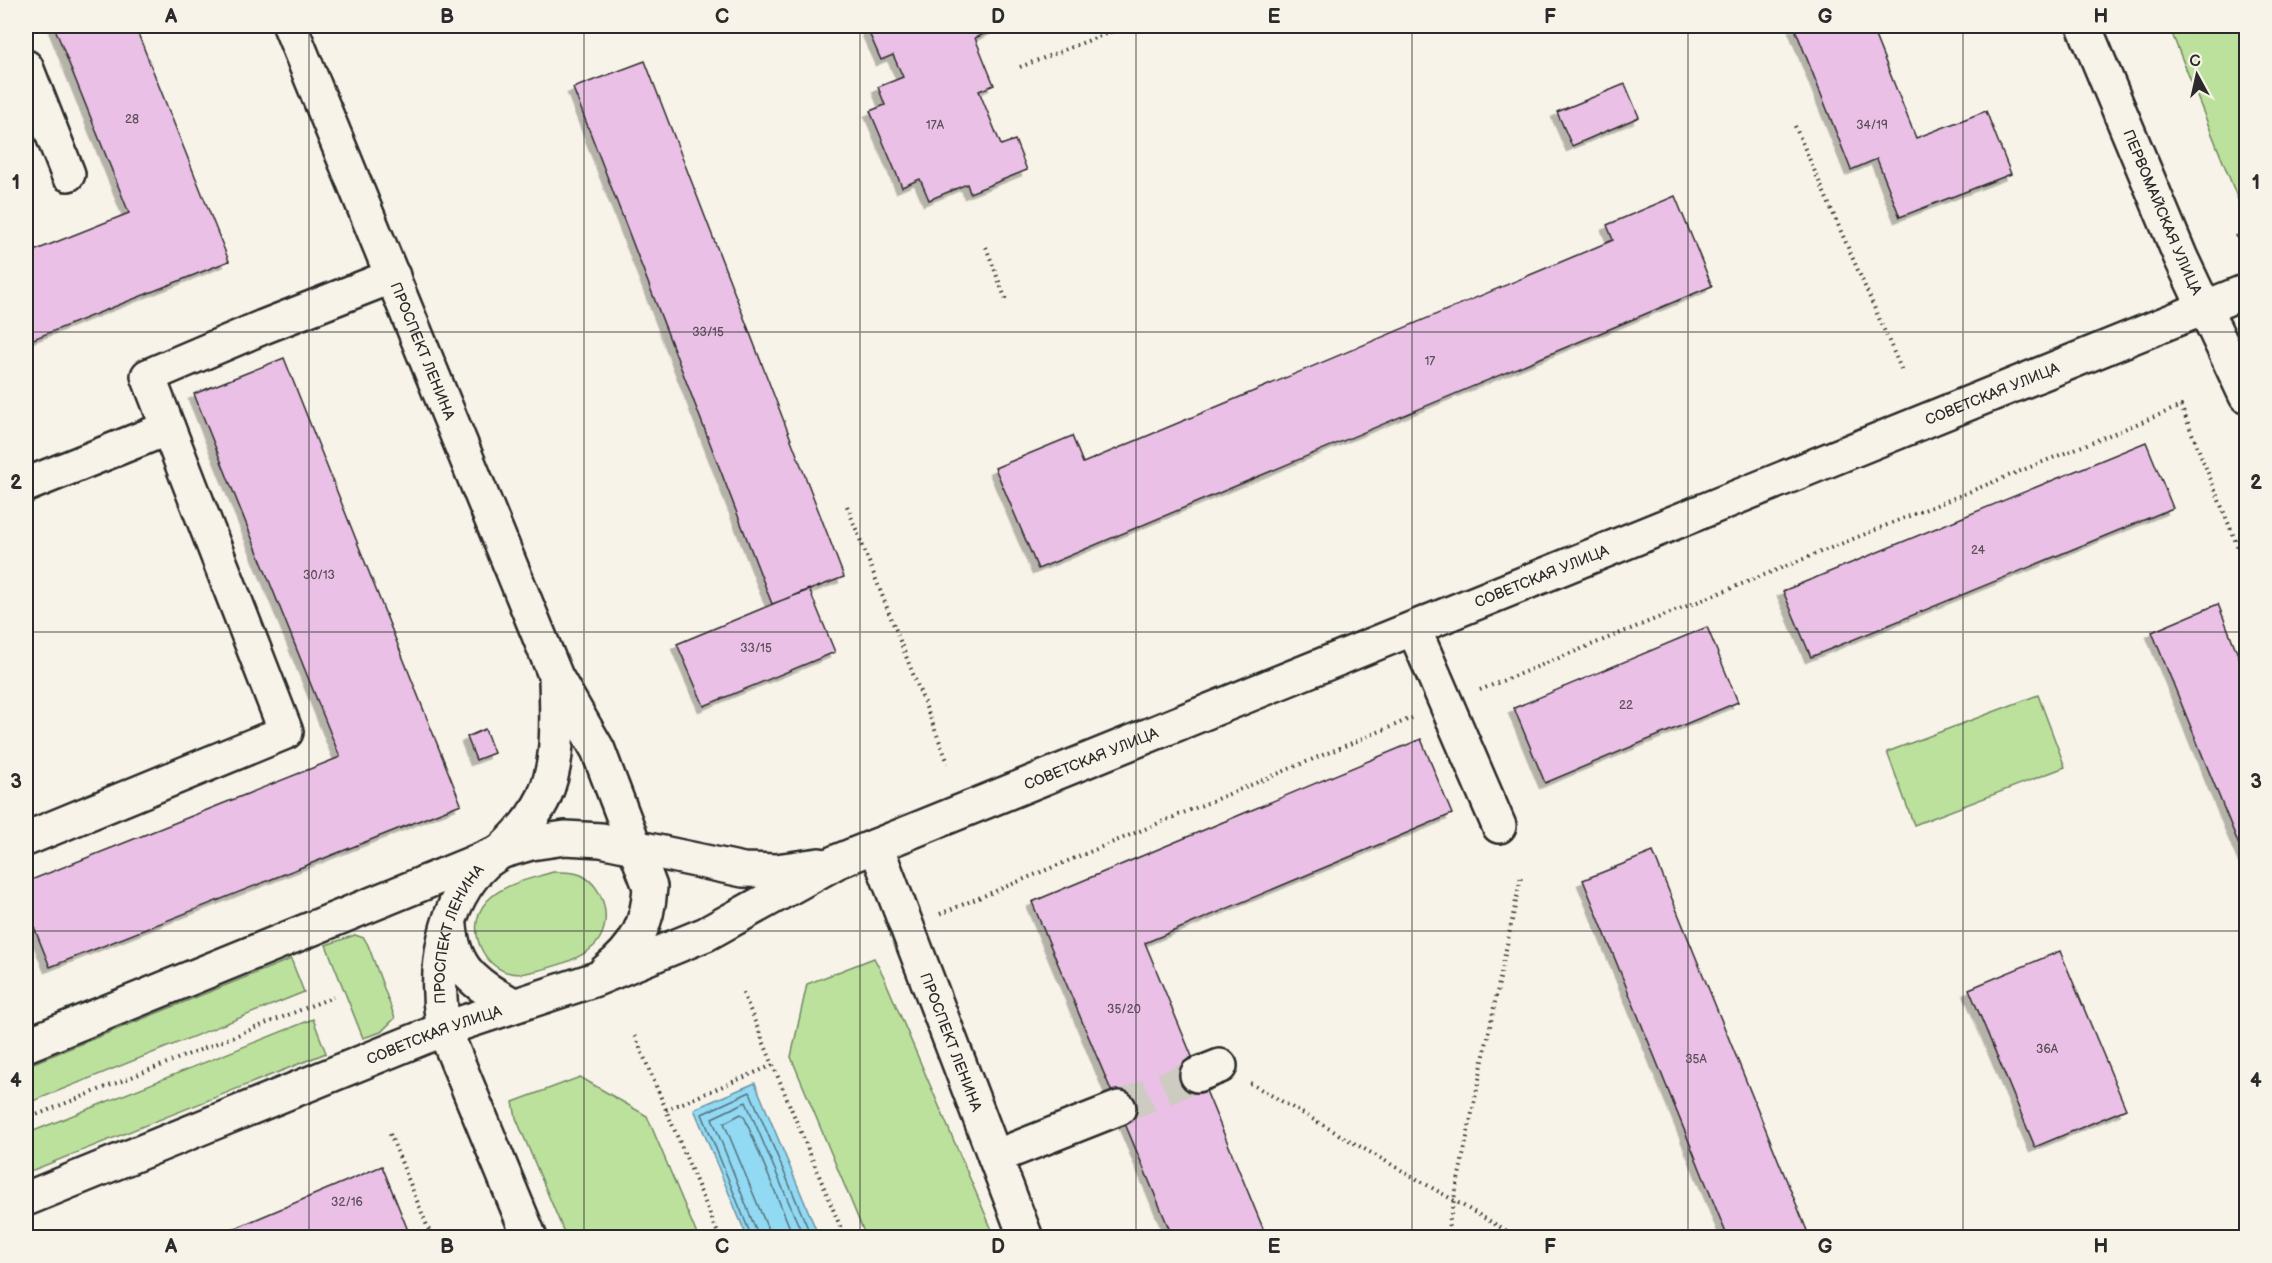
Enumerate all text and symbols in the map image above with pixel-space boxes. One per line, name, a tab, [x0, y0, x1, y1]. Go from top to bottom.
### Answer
text: A	[164, 5, 178, 29]
text: B	[440, 5, 454, 29]
text: C	[715, 5, 729, 29]
text: D	[991, 5, 1005, 29]
text: E	[1268, 5, 1281, 29]
text: F	[1544, 5, 1556, 29]
text: G	[1818, 5, 1833, 29]
text: H	[2094, 5, 2108, 29]
north arrow	[2167, 45, 2227, 105]
text: С	[2188, 51, 2202, 72]
house number: 28	[125, 112, 139, 127]
house number: 17А	[926, 118, 945, 133]
house number: 34/19	[1856, 118, 1888, 133]
street label: ПЕРВОМАЙСКАЯ УЛИЦА	[2119, 127, 2207, 299]
text: 1	[12, 171, 20, 195]
text: 1	[2252, 171, 2260, 195]
street label: ПРОСПЕКТ ЛЕНИНА	[386, 279, 460, 423]
house number: 33/15	[692, 325, 724, 340]
house number: 17	[1425, 354, 1435, 369]
street label: СОВЕТСКАЯ УЛИЦА	[1922, 358, 2063, 429]
text: 2	[10, 471, 22, 495]
text: 2	[2250, 471, 2262, 495]
street label: СОВЕТСКАЯ УЛИЦА	[1472, 540, 1612, 612]
house number: 24	[1971, 543, 1986, 558]
house number: 30/13	[303, 568, 335, 583]
house number: 33/15	[740, 641, 772, 656]
house number: 22	[1619, 698, 1633, 713]
street label: СОВЕТСКАЯ УЛИЦА	[1021, 723, 1162, 794]
text: 3	[10, 770, 22, 794]
text: 3	[2250, 770, 2262, 794]
street label: ПРОСПЕКТ ЛЕНИНА	[430, 860, 489, 1004]
street label: ПРОСПЕКТ ЛЕНИНА	[916, 970, 987, 1115]
street label: СОВЕТСКАЯ УЛИЦА	[364, 1001, 505, 1069]
house number: 35/20	[1107, 1002, 1141, 1017]
house number: 36А	[2036, 1042, 2059, 1057]
house number: 35А	[1685, 1052, 1707, 1067]
text: 4	[10, 1069, 22, 1093]
text: 4	[2250, 1069, 2262, 1093]
house number: 32/16	[331, 1195, 363, 1210]
text: A	[164, 1235, 178, 1259]
text: B	[440, 1235, 454, 1259]
text: C	[715, 1235, 729, 1259]
text: D	[991, 1235, 1005, 1259]
text: E	[1268, 1235, 1281, 1259]
text: F	[1544, 1235, 1556, 1259]
text: G	[1818, 1235, 1833, 1259]
text: H	[2094, 1235, 2108, 1259]

